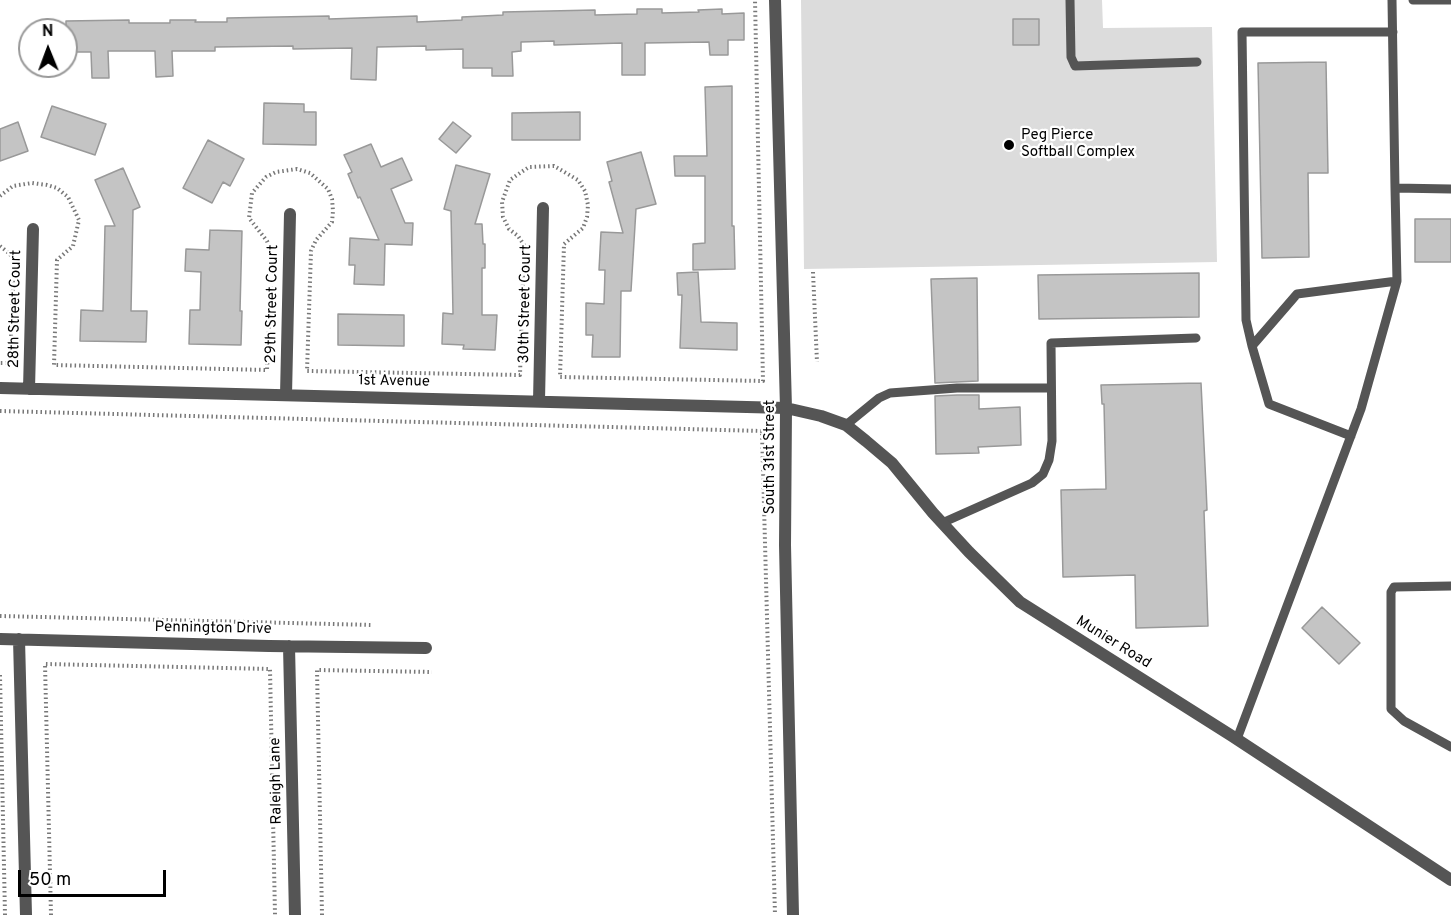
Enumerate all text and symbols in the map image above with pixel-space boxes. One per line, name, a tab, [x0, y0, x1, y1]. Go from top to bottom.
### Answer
north arrow	[18, 18, 78, 78]
text: N	[42, 22, 54, 42]
place label: Peg Pierce Softball Complex	[1021, 127, 1135, 162]
marker: Peg Pierce Softball Complex	[1002, 138, 1016, 152]
street label: 29th Street Court	[263, 244, 283, 364]
street label: 30th Street Court	[516, 244, 536, 364]
street label: 28th Street Court	[6, 250, 26, 368]
street label: 1st Avenue	[358, 372, 430, 392]
street label: South 31st Street	[762, 400, 780, 514]
street label: Munier Road	[1072, 613, 1154, 673]
street label: Pennington Drive	[154, 619, 272, 639]
street label: Raleigh Lane	[267, 737, 287, 825]
scale bar	[21, 858, 170, 896]
text: 50 m	[29, 869, 71, 892]

